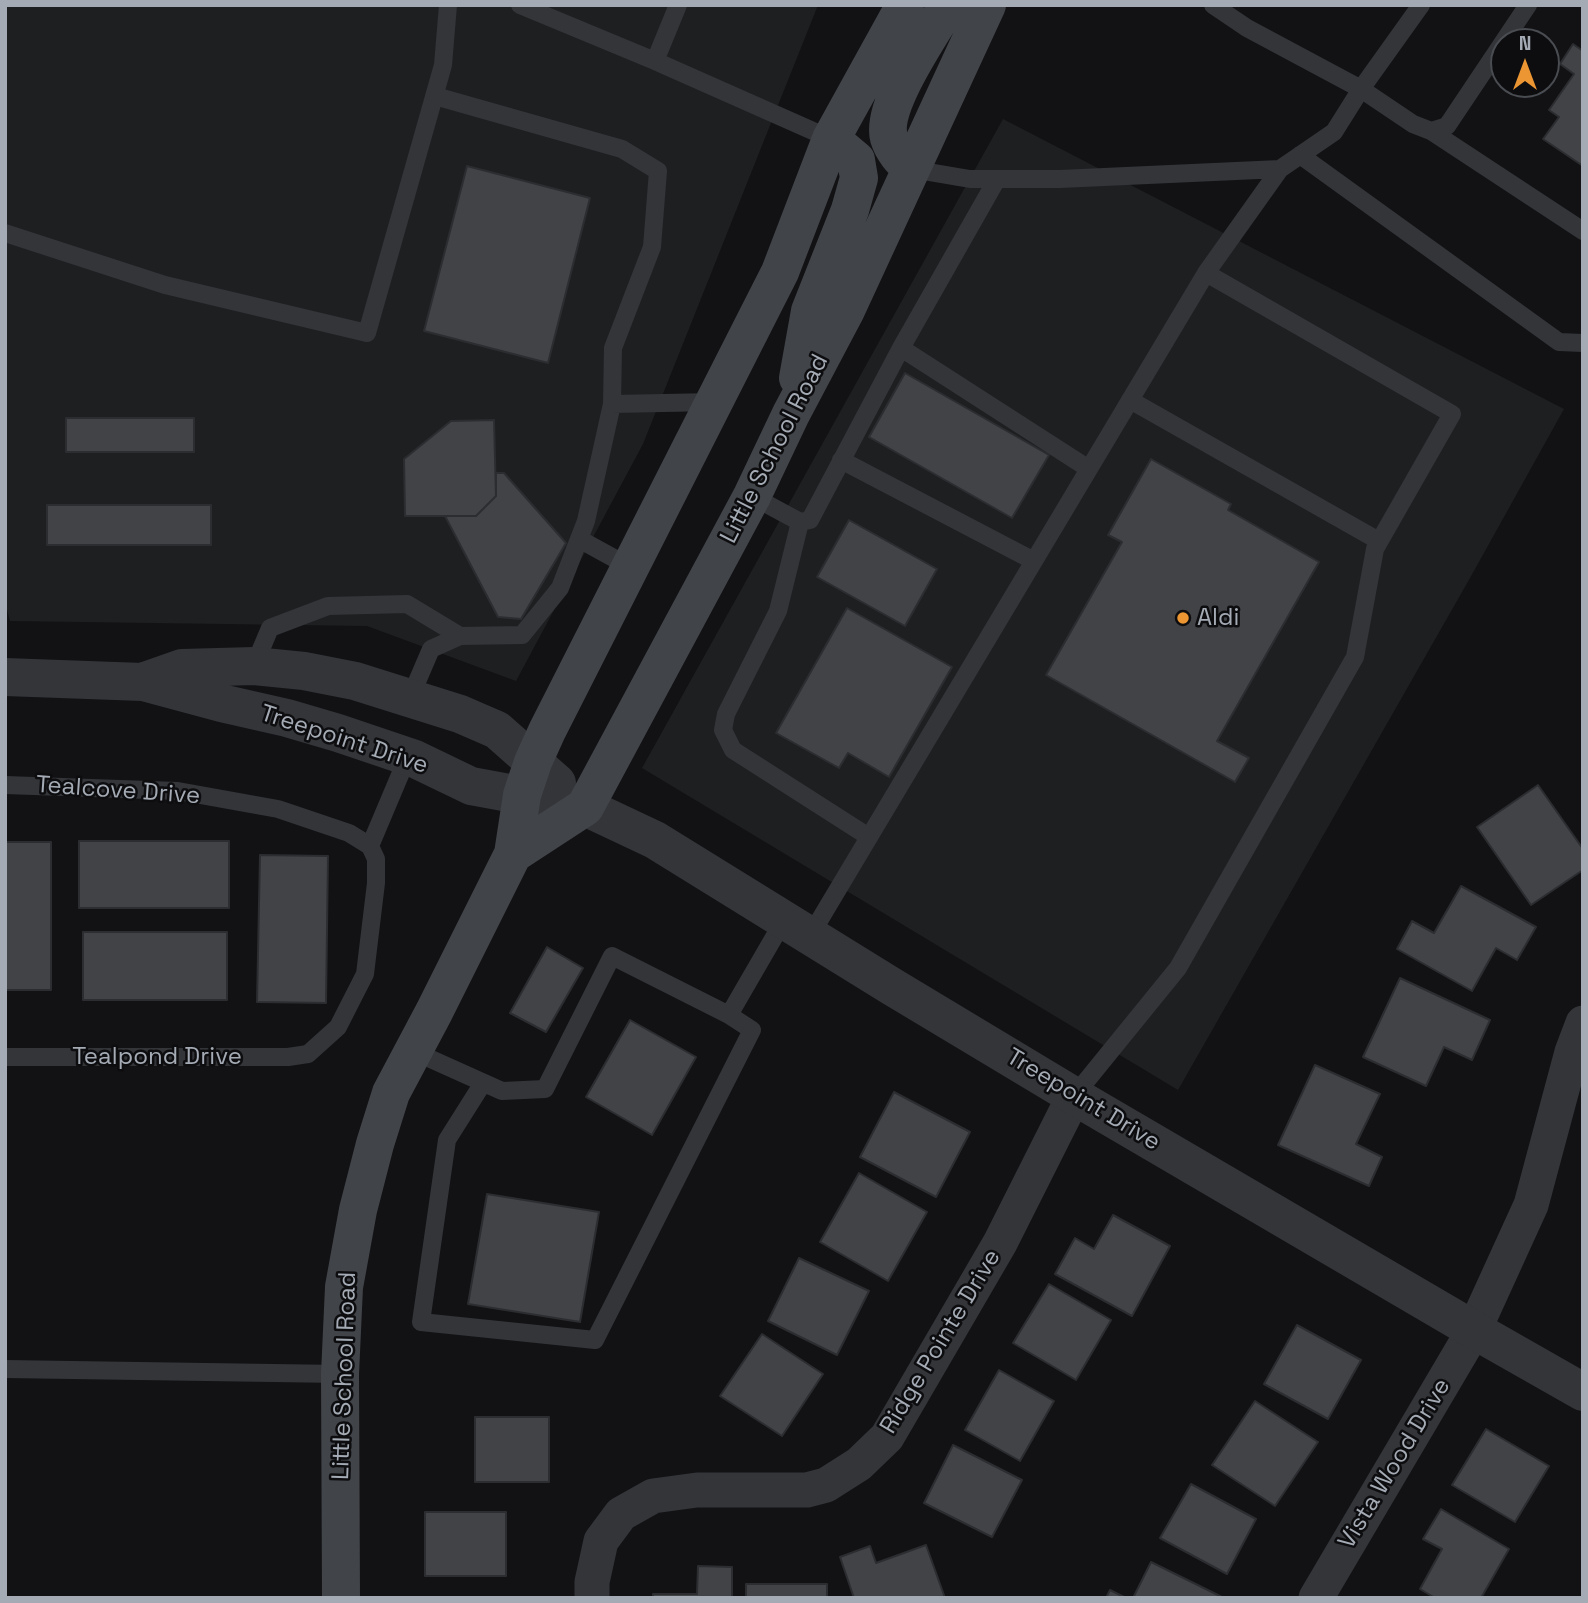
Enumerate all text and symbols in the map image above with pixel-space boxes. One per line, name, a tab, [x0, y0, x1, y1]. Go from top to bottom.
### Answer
north arrow	[1490, 28, 1560, 98]
text: N	[1519, 31, 1531, 56]
street label: Little School Road	[715, 350, 835, 548]
place label: Aldi	[1197, 604, 1239, 632]
marker: Aldi	[1175, 610, 1191, 626]
street label: Treepoint Drive	[257, 699, 431, 781]
street label: Tealcove Drive	[35, 771, 201, 811]
street label: Tealpond Drive	[72, 1043, 242, 1071]
street label: Treepoint Drive	[1001, 1043, 1165, 1157]
street label: Ridge Pointe Drive	[875, 1245, 1007, 1439]
street label: Little School Road	[327, 1271, 363, 1481]
street label: Vista Wood Drive	[1333, 1374, 1457, 1554]

